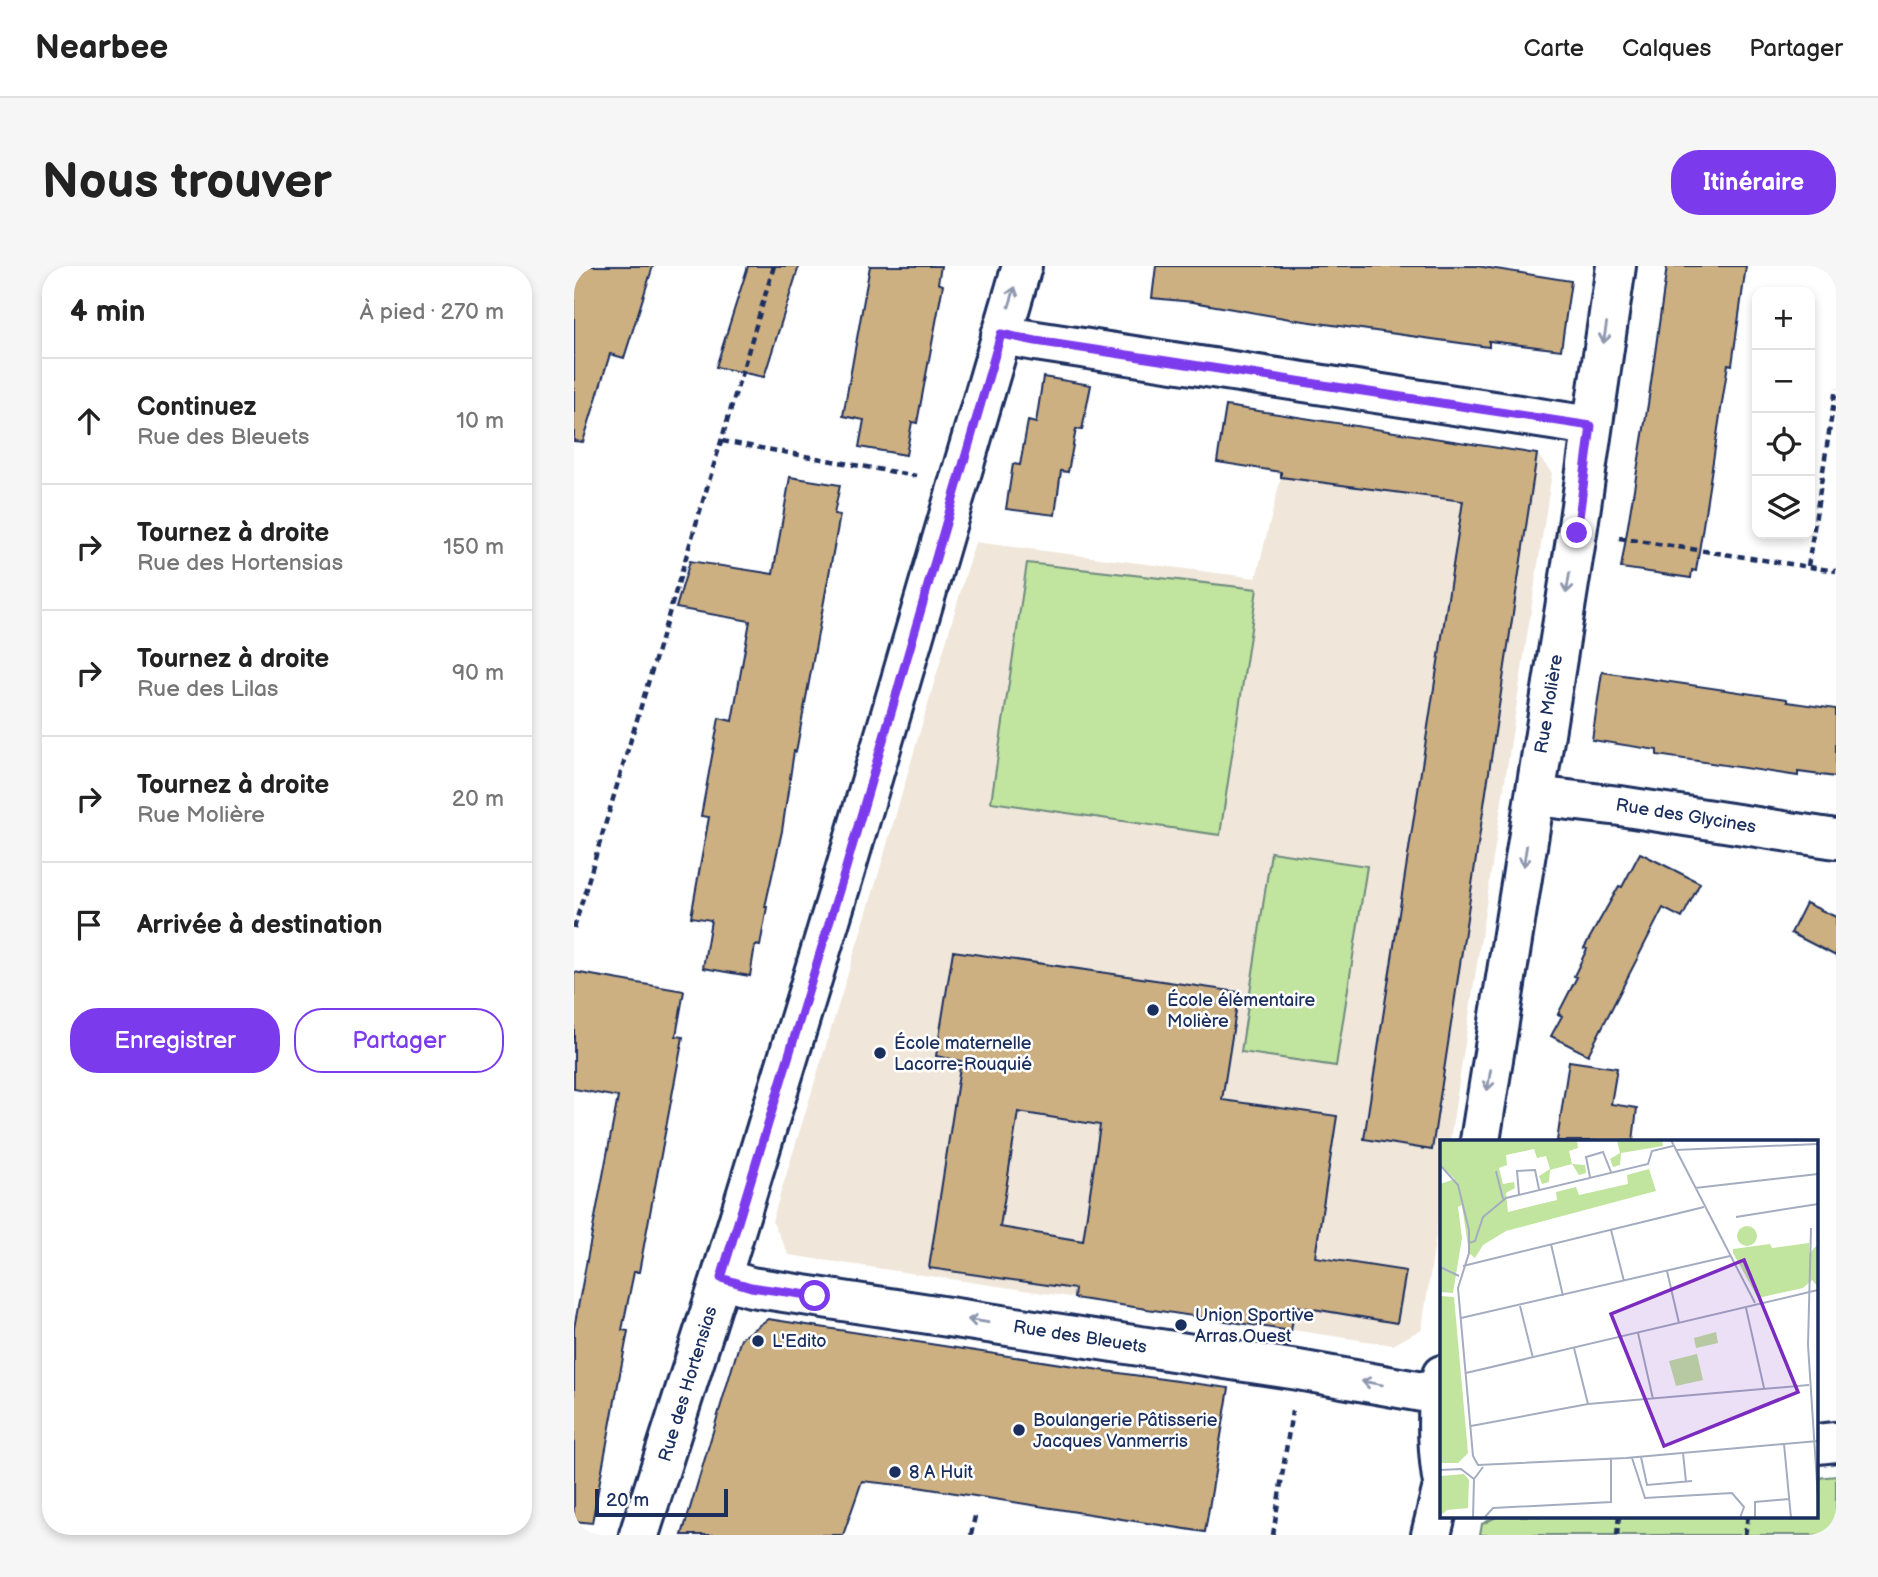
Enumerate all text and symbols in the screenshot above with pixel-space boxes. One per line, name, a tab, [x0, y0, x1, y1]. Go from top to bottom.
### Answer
text: Nearbee	[35, 28, 168, 68]
text: Carte	[1524, 34, 1584, 63]
text: Calques	[1622, 34, 1711, 63]
text: Partager	[1749, 34, 1843, 63]
button: Itinéraire	[1671, 150, 1836, 215]
text: Nous trouver	[42, 153, 332, 212]
one-way arrow	[1007, 286, 1020, 308]
map controls	[1752, 287, 1815, 539]
button: +	[1752, 287, 1815, 350]
text: 4 min	[70, 294, 145, 330]
text: À pied · 270 m	[360, 298, 504, 326]
one-way arrow	[1599, 322, 1612, 344]
button: −	[1752, 350, 1815, 413]
text: Continuez	[137, 392, 257, 423]
icon: ahead	[70, 402, 108, 440]
text: 10 m	[456, 407, 504, 435]
button: locate	[1752, 413, 1815, 476]
text: Rue des Bleuets	[137, 423, 309, 451]
button: layers	[1752, 476, 1815, 539]
route end	[1561, 517, 1592, 548]
text: Tournez à droite	[137, 518, 329, 549]
icon: right	[70, 528, 108, 566]
text: 150 m	[443, 533, 504, 561]
text: Rue des Hortensias	[137, 549, 343, 577]
one-way arrow	[1561, 571, 1574, 594]
text: Tournez à droite	[137, 644, 329, 675]
street label: Rue Molière	[1531, 653, 1567, 755]
icon: right	[70, 654, 108, 692]
text: 90 m	[452, 659, 504, 687]
text: Rue des Lilas	[137, 675, 278, 703]
text: Tournez à droite	[137, 770, 329, 801]
icon: right	[70, 780, 108, 818]
text: 20 m	[452, 785, 504, 813]
street label: Rue des Glycines	[1614, 795, 1758, 837]
text: Rue Molière	[137, 801, 265, 829]
one-way arrow	[1518, 844, 1531, 867]
icon: arrive	[70, 906, 108, 944]
text: Arrivée à destination	[137, 910, 383, 941]
place label: École élémentaire Molière	[1167, 988, 1315, 1032]
marker: École élémentaire Molière	[1145, 1002, 1161, 1018]
button: Enregistrer	[70, 1008, 280, 1073]
button: Partager	[294, 1008, 504, 1073]
place label: École maternelle Lacorre-Rouquié	[894, 1031, 1032, 1075]
marker: École maternelle Lacorre-Rouquié	[872, 1045, 888, 1061]
one-way arrow	[1482, 1069, 1495, 1091]
inset map	[1440, 1140, 1818, 1518]
route start	[799, 1280, 830, 1311]
street label: Rue des Hortensias	[654, 1304, 722, 1464]
place label: Union Sportive Arras Ouest	[1195, 1305, 1314, 1347]
one-way arrow	[967, 1314, 989, 1327]
street label: Rue des Bleuets	[1012, 1316, 1148, 1358]
marker: Union Sportive Arras Ouest	[1173, 1317, 1189, 1333]
place label: L'Edito	[772, 1331, 827, 1352]
marker: L'Edito	[750, 1333, 766, 1349]
one-way arrow	[1361, 1376, 1384, 1389]
place label: Boulangerie Pâtisserie Jacques Vanmerris	[1033, 1410, 1218, 1452]
marker: Boulangerie Pâtisserie Jacques Vanmerris	[1011, 1422, 1027, 1438]
place label: 8 A Huit	[909, 1462, 974, 1483]
marker: 8 A Huit	[887, 1464, 903, 1480]
scale bar	[595, 1486, 728, 1518]
text: 20 m	[606, 1489, 649, 1512]

